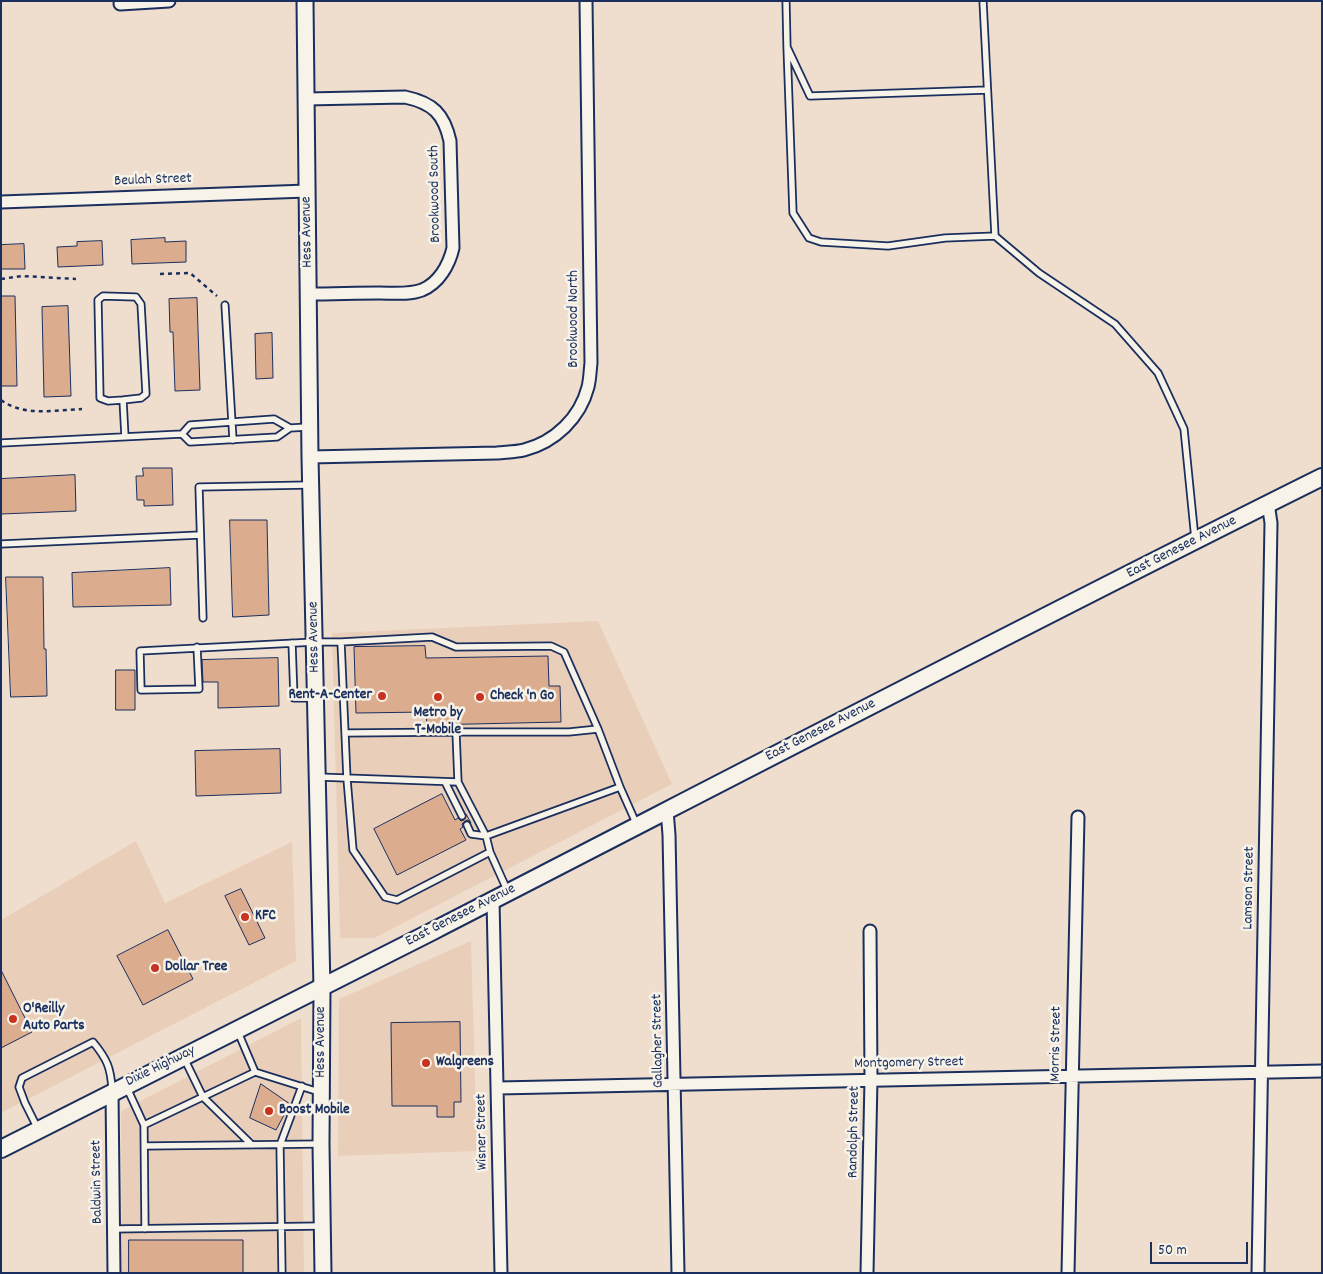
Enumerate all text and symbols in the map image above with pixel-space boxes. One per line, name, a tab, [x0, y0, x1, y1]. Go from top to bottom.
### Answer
street label: Brookwood South	[426, 145, 446, 243]
street label: Beulah Street	[114, 171, 192, 191]
street label: Hess Avenue	[298, 196, 318, 268]
street label: Brookwood North	[566, 270, 584, 368]
street label: East Genesee Avenue	[1124, 513, 1240, 583]
street label: Hess Avenue	[305, 601, 325, 673]
place label: Rent-A-Center	[289, 687, 372, 705]
place label: Check 'n Go	[490, 688, 554, 706]
marker: Rent-A-Center	[376, 690, 388, 702]
marker: Metro by T-Mobile	[432, 691, 444, 703]
marker: Check 'n Go	[474, 691, 486, 703]
street label: East Genesee Avenue	[763, 696, 879, 766]
place label: Metro by T-Mobile	[413, 705, 463, 740]
street label: Lamson Street	[1240, 846, 1260, 930]
street label: East Genesee Avenue	[403, 881, 519, 951]
place label: KFC	[255, 908, 276, 926]
marker: KFC	[239, 911, 251, 923]
place label: Dollar Tree	[165, 959, 227, 977]
marker: Dollar Tree	[149, 962, 161, 974]
street label: Gallagher Street	[649, 994, 669, 1088]
place label: O'Reilly Auto Parts	[23, 1001, 85, 1036]
street label: Hess Avenue	[313, 1006, 331, 1078]
street label: Morris Street	[1047, 1006, 1067, 1082]
marker: O'Reilly Auto Parts	[7, 1013, 19, 1025]
street label: Dixie Highway	[123, 1042, 199, 1092]
place label: Walgreens	[436, 1054, 494, 1072]
street label: Montgomery Street	[854, 1054, 964, 1074]
marker: Walgreens	[420, 1057, 432, 1069]
street label: Randolph Street	[845, 1086, 865, 1178]
street label: Wisner Street	[473, 1094, 493, 1170]
place label: Boost Mobile	[279, 1102, 350, 1120]
marker: Boost Mobile	[263, 1105, 275, 1117]
street label: Baldwin Street	[88, 1140, 108, 1224]
scale bar	[1153, 1232, 1250, 1264]
text: 50 m	[1158, 1240, 1187, 1262]

